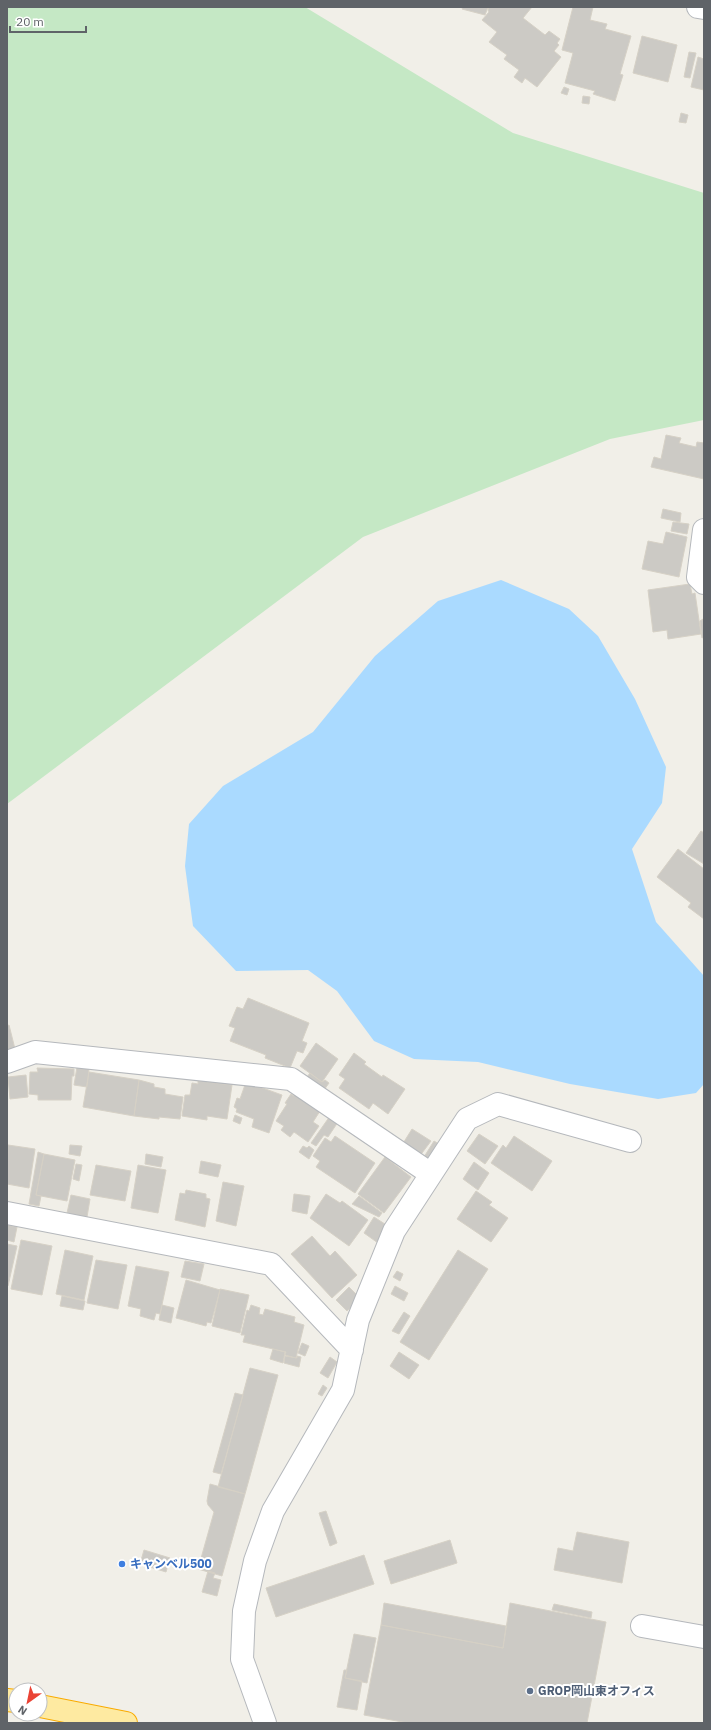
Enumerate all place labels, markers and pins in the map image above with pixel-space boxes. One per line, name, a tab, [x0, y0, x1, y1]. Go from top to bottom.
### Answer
place label: キャンベル500	[130, 1556, 212, 1571]
marker: キャンベル500	[117, 1559, 127, 1569]
place label: GROP岡山東オフィス	[538, 1683, 655, 1698]
marker: GROP岡山東オフィス	[525, 1686, 535, 1696]

